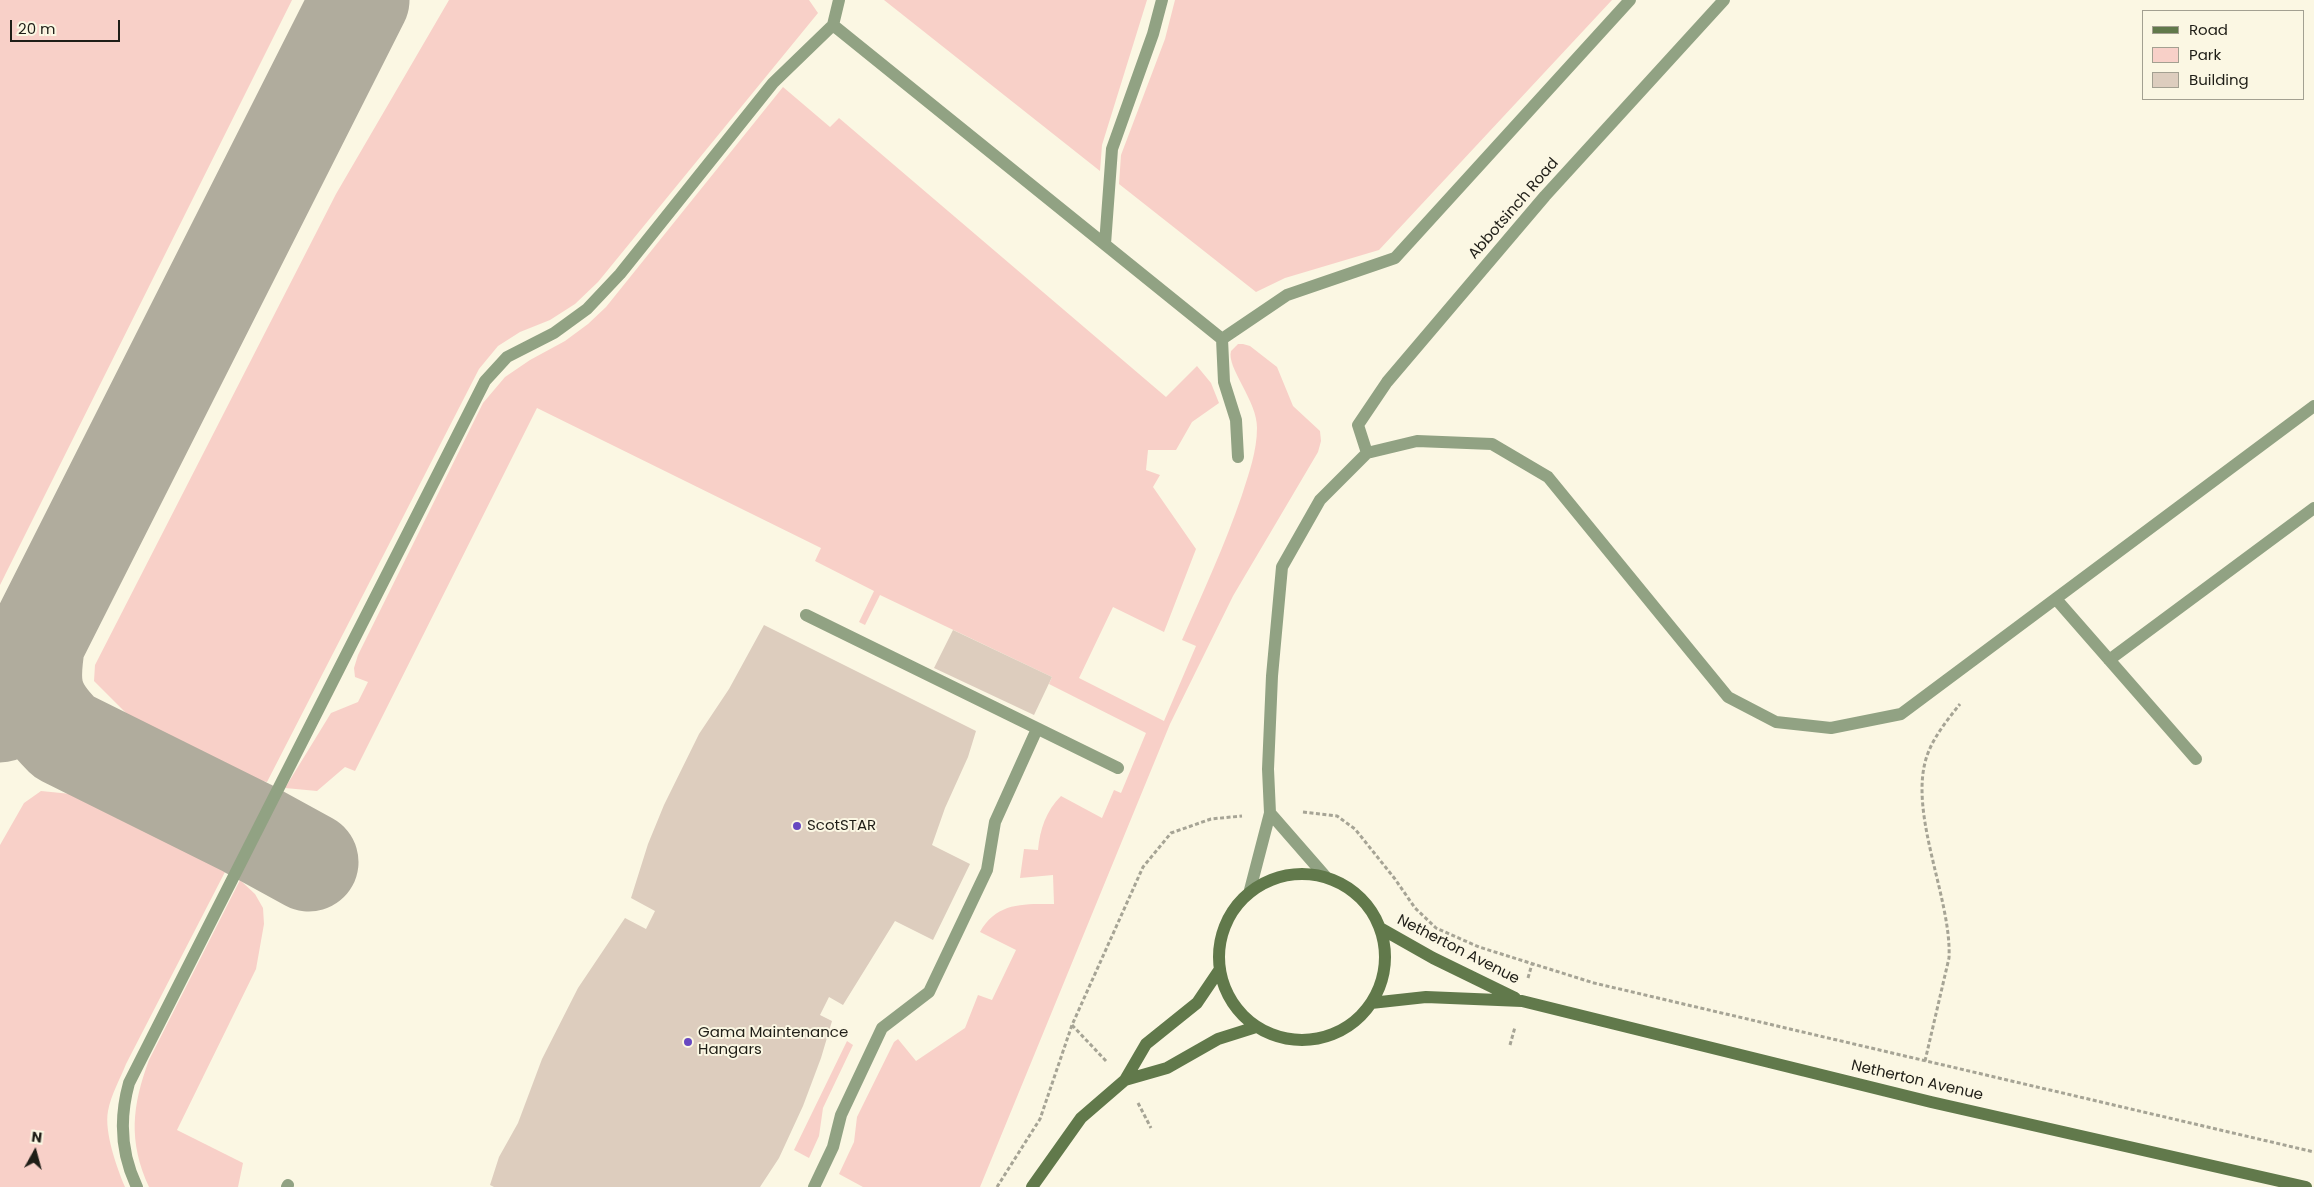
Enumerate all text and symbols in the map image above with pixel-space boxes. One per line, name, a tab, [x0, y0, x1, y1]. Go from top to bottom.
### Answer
scale bar	[12, 10, 122, 42]
legend	[2142, 10, 2304, 100]
text: 20 m	[18, 18, 56, 39]
text: Road	[2189, 19, 2228, 40]
text: Park	[2189, 44, 2221, 65]
text: Building	[2189, 69, 2249, 90]
street label: Abbotsinch Road	[1465, 155, 1563, 263]
place label: ScotSTAR	[807, 817, 876, 835]
marker: ScotSTAR	[791, 820, 803, 832]
street label: Netherton Avenue	[1394, 911, 1522, 989]
place label: Gama Maintenance Hangars	[698, 1024, 848, 1059]
marker: Gama Maintenance Hangars	[682, 1036, 694, 1048]
street label: Netherton Avenue	[1849, 1057, 1985, 1105]
north arrow	[10, 1127, 60, 1177]
text: N	[30, 1127, 43, 1148]

